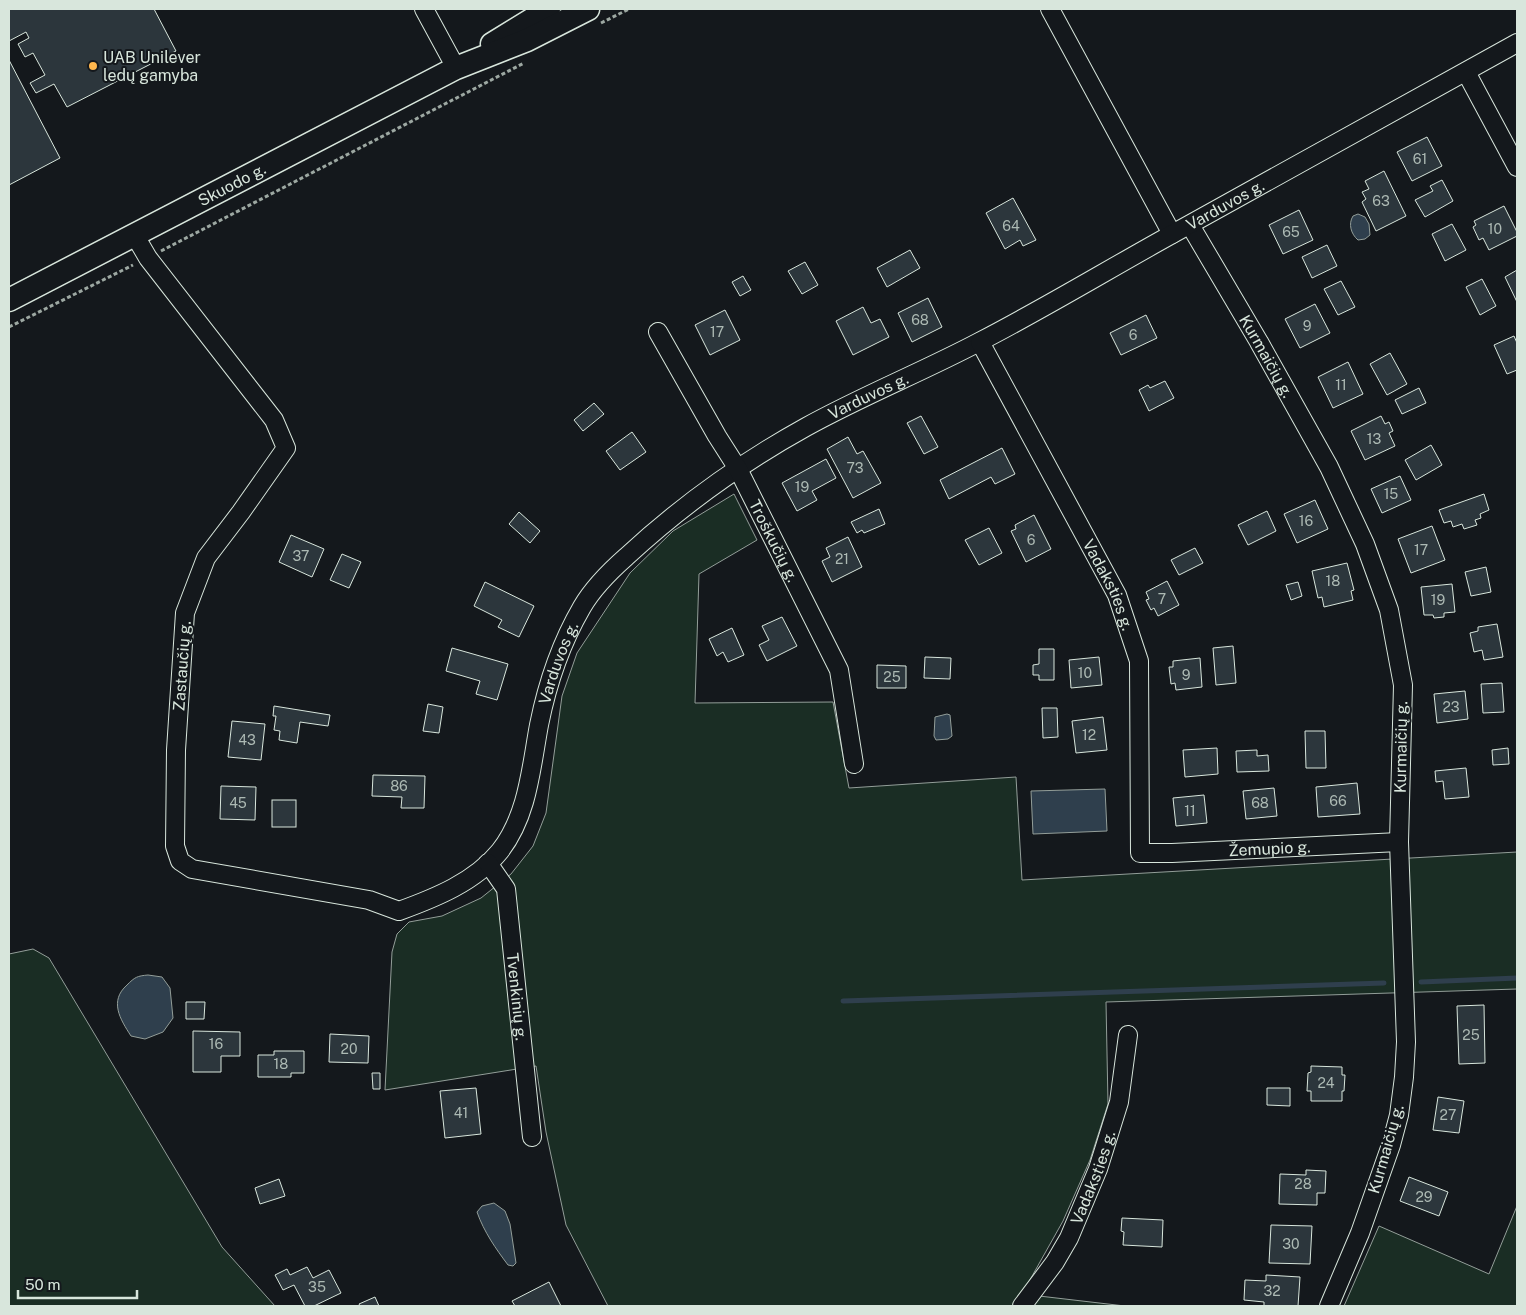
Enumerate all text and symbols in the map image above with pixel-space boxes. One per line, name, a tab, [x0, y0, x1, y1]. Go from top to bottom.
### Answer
place label: UAB Unilever ledų gamyba	[103, 48, 201, 85]
marker: UAB Unilever ledų gamyba	[87, 60, 99, 72]
house number: 61	[1413, 151, 1427, 167]
street label: Skuodo g.	[195, 159, 269, 210]
street label: Varduvos g.	[1183, 175, 1267, 234]
house number: 63	[1372, 193, 1390, 209]
house number: 64	[1002, 218, 1020, 234]
house number: 10	[1488, 221, 1502, 237]
house number: 65	[1282, 224, 1300, 240]
street label: Kurmaičių g.	[1236, 311, 1298, 401]
house number: 68	[911, 312, 929, 328]
house number: 9	[1303, 318, 1312, 334]
house number: 17	[710, 324, 724, 340]
house number: 6	[1129, 327, 1138, 343]
street label: Varduvos g.	[825, 369, 911, 423]
house number: 11	[1335, 377, 1347, 393]
house number: 13	[1367, 431, 1381, 447]
house number: 73	[847, 460, 864, 476]
house number: 19	[795, 479, 809, 495]
house number: 15	[1384, 486, 1398, 502]
street label: Troškučių g.	[745, 496, 803, 585]
house number: 16	[1299, 513, 1313, 529]
house number: 6	[1027, 532, 1036, 548]
street label: Vadaksties g.	[1079, 536, 1138, 633]
house number: 17	[1414, 542, 1428, 558]
house number: 37	[293, 548, 309, 564]
house number: 21	[835, 551, 849, 567]
house number: 18	[1326, 573, 1340, 589]
house number: 7	[1158, 591, 1166, 607]
house number: 19	[1431, 592, 1445, 608]
street label: Varduvos g.	[535, 618, 582, 706]
street label: Zastaučių g.	[169, 620, 195, 712]
house number: 10	[1078, 665, 1092, 681]
house number: 9	[1182, 667, 1191, 683]
house number: 25	[883, 669, 901, 685]
house number: 23	[1442, 699, 1460, 715]
street label: Kurmaičių g.	[1391, 701, 1411, 793]
house number: 12	[1082, 727, 1096, 743]
house number: 43	[238, 732, 256, 748]
house number: 86	[390, 778, 408, 794]
house number: 66	[1329, 793, 1347, 809]
house number: 45	[229, 795, 247, 811]
house number: 68	[1251, 795, 1269, 811]
house number: 11	[1184, 803, 1196, 819]
street label: Žemupio g.	[1228, 837, 1311, 860]
street label: Tvenkinių g.	[503, 952, 531, 1042]
house number: 25	[1462, 1027, 1480, 1043]
house number: 16	[209, 1036, 223, 1052]
house number: 20	[341, 1041, 357, 1057]
house number: 18	[274, 1056, 288, 1072]
house number: 24	[1317, 1075, 1335, 1091]
street label: Kurmaičių g.	[1364, 1102, 1408, 1196]
house number: 41	[454, 1105, 468, 1121]
house number: 27	[1440, 1107, 1456, 1123]
street label: Vadaksties g.	[1066, 1128, 1119, 1227]
house number: 28	[1294, 1176, 1312, 1192]
house number: 29	[1415, 1189, 1433, 1205]
house number: 30	[1282, 1236, 1300, 1252]
scale bar	[18, 1268, 136, 1300]
text: 50 m	[25, 1276, 60, 1293]
house number: 35	[308, 1279, 326, 1295]
house number: 32	[1263, 1283, 1281, 1299]

